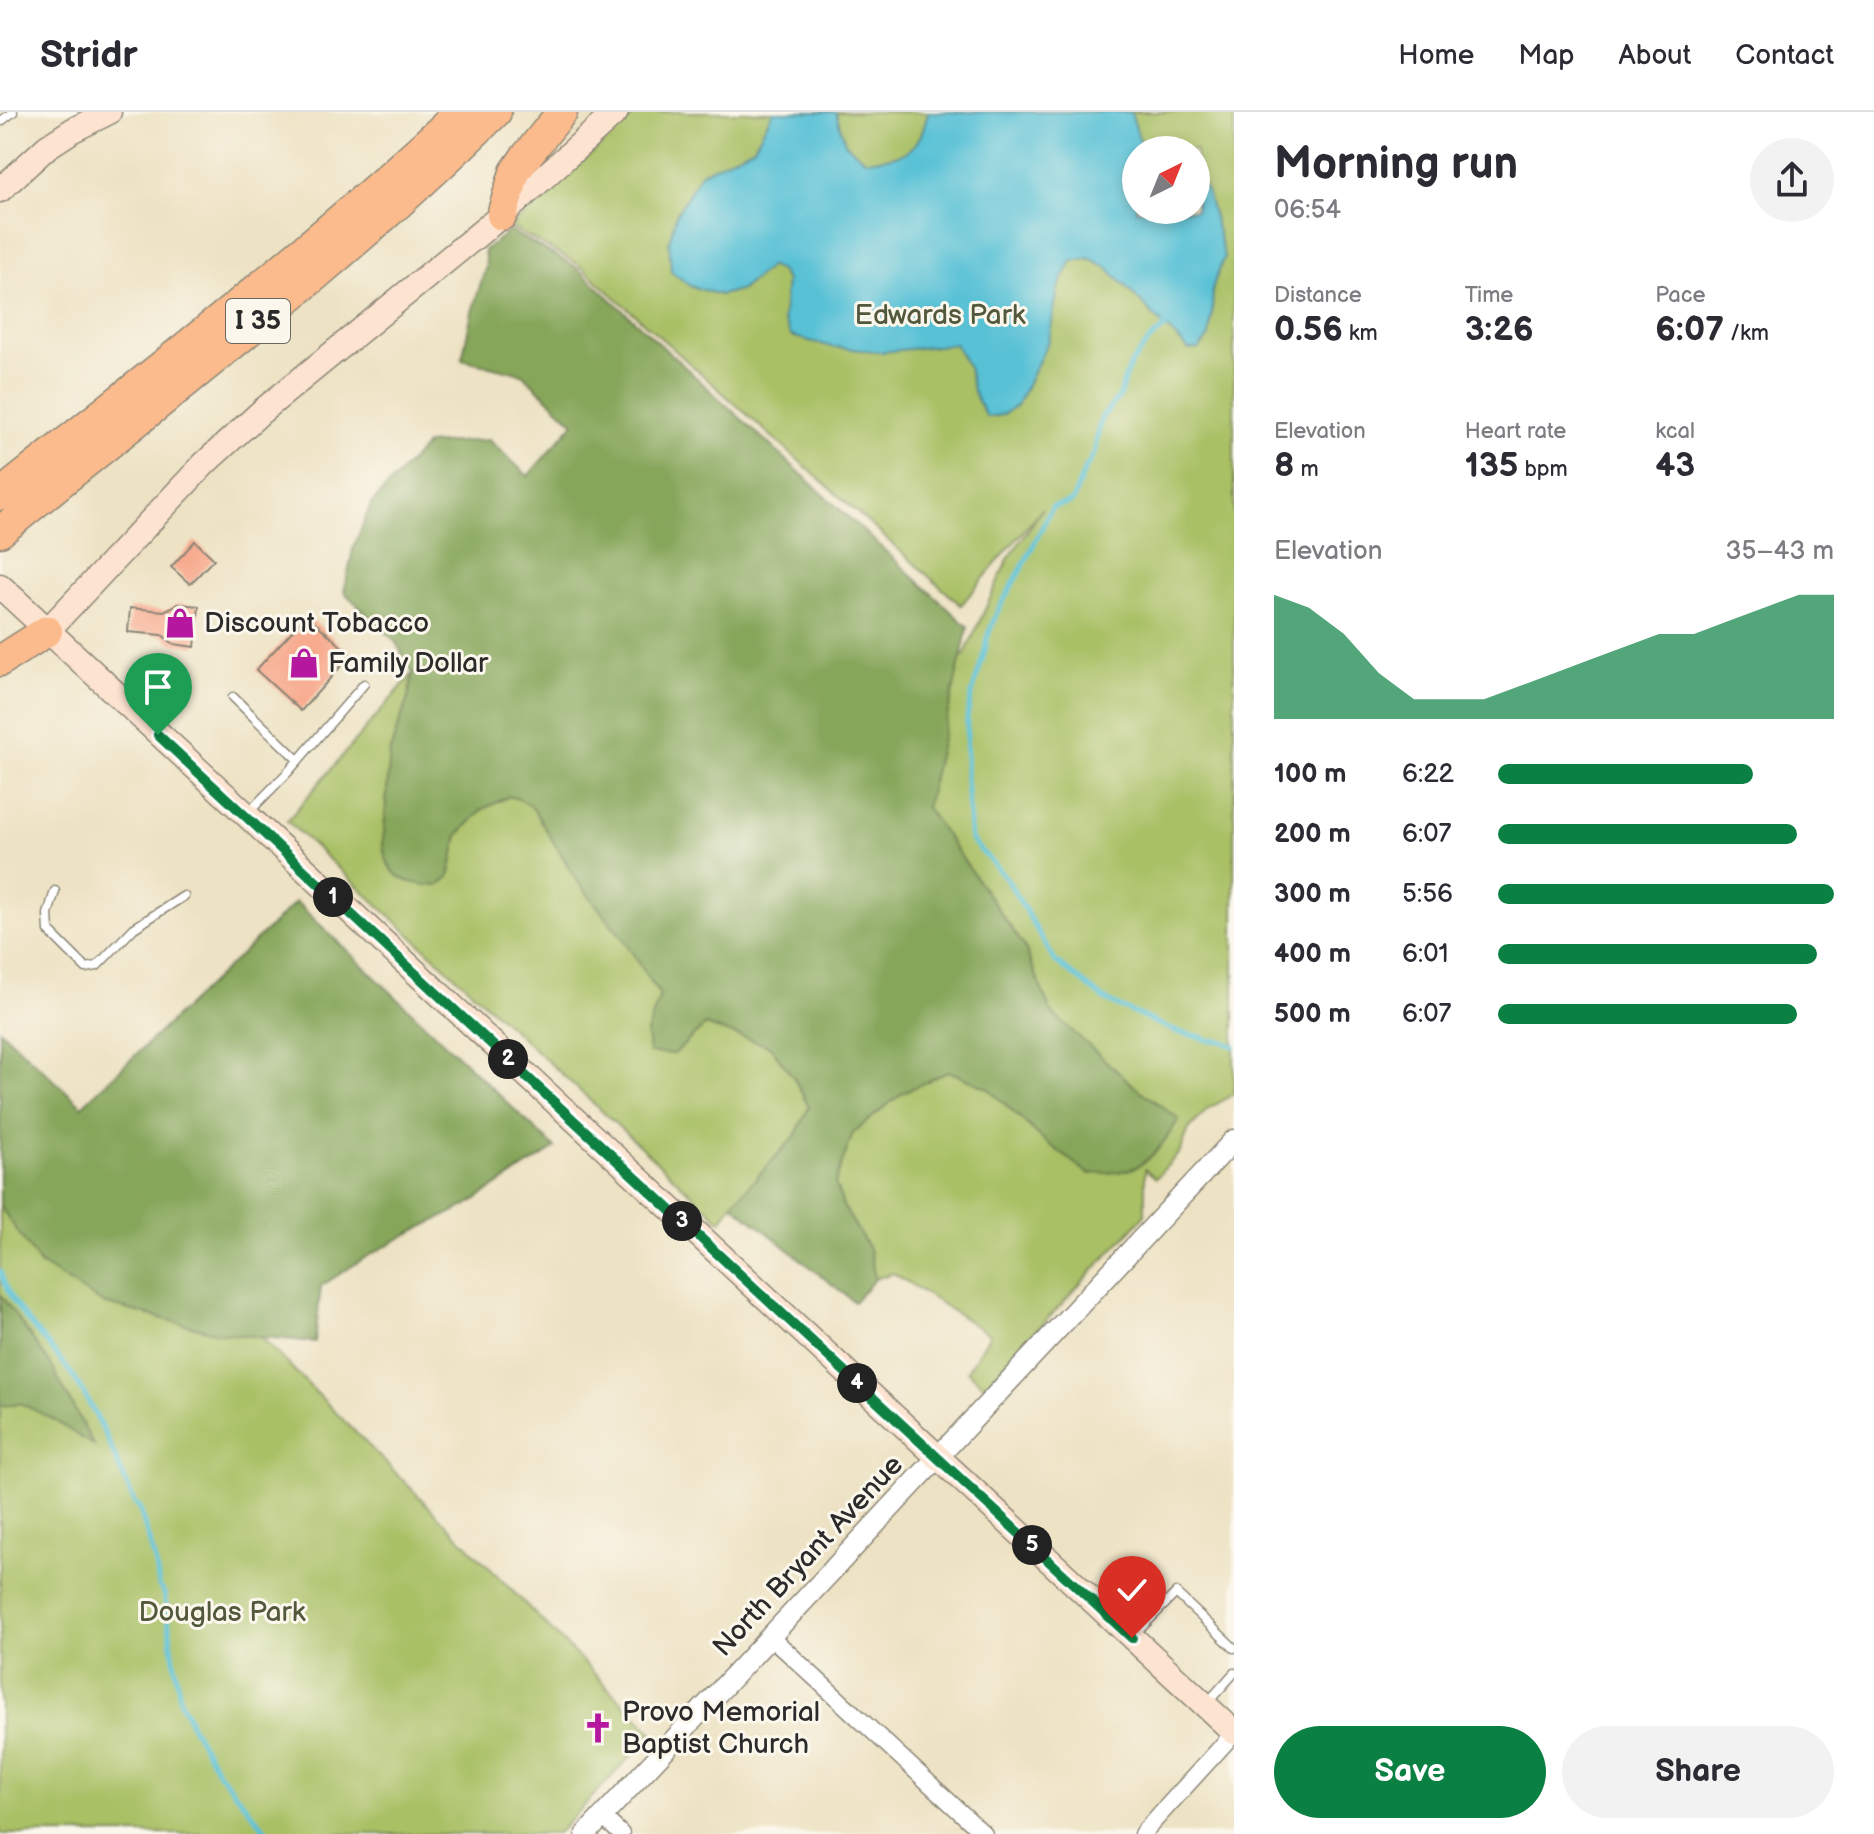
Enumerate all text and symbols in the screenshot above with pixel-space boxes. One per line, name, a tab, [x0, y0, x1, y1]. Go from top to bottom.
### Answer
text: Stridr	[40, 33, 138, 78]
text: Home	[1398, 39, 1474, 72]
text: Map	[1518, 39, 1575, 72]
text: About	[1619, 39, 1691, 72]
text: Contact	[1735, 39, 1834, 72]
north arrow	[1122, 136, 1210, 224]
map controls	[1122, 136, 1210, 224]
text: Morning run	[1274, 138, 1518, 191]
button: share	[1750, 138, 1834, 222]
text: 06:54	[1274, 195, 1341, 226]
text: Distance	[1274, 282, 1362, 309]
text: Time	[1465, 282, 1513, 309]
text: Pace	[1655, 282, 1706, 309]
road number: I 35	[226, 299, 290, 343]
park label: Edwards Park	[854, 299, 1026, 332]
text: 0.56	[1274, 309, 1343, 350]
text: 3:26	[1465, 309, 1534, 350]
text: 6:07	[1655, 309, 1724, 350]
text: km	[1343, 320, 1378, 347]
text: /km	[1724, 320, 1769, 347]
text: Elevation	[1274, 418, 1366, 445]
text: Heart rate	[1465, 418, 1566, 445]
text: kcal	[1655, 418, 1695, 445]
text: 8	[1274, 445, 1294, 486]
text: 135	[1465, 445, 1518, 486]
text: 43	[1655, 445, 1695, 486]
text: m	[1294, 456, 1319, 483]
text: bpm	[1518, 456, 1568, 483]
text: Elevation	[1274, 536, 1382, 567]
text: 35–43 m	[1726, 536, 1834, 567]
shop icon: Discount Tobacco	[163, 606, 197, 640]
place label: Discount Tobacco	[204, 607, 429, 640]
shop icon: Family Dollar	[287, 646, 321, 680]
place label: Family Dollar	[328, 647, 489, 680]
pin	[124, 653, 192, 735]
icon: arrive	[136, 665, 180, 709]
text: 100 m	[1274, 759, 1347, 790]
text: 6:22	[1402, 759, 1454, 790]
text: 200 m	[1274, 819, 1351, 850]
text: 6:07	[1402, 819, 1451, 850]
pin: 1	[313, 877, 353, 917]
text: 300 m	[1274, 879, 1351, 910]
text: 5:56	[1402, 879, 1453, 910]
text: 1	[328, 883, 338, 910]
text: 400 m	[1274, 939, 1351, 970]
text: 6:01	[1402, 939, 1449, 970]
text: 500 m	[1274, 999, 1351, 1030]
text: 6:07	[1402, 999, 1451, 1030]
pin: 2	[488, 1039, 528, 1079]
text: 2	[501, 1045, 515, 1072]
pin: 3	[662, 1201, 702, 1241]
text: 3	[676, 1207, 688, 1234]
pin: 4	[837, 1363, 877, 1403]
text: 4	[851, 1369, 863, 1396]
street label: North Bryant Avenue	[706, 1448, 910, 1664]
pin: 5	[1012, 1525, 1052, 1565]
text: 5	[1026, 1531, 1038, 1558]
pin	[1098, 1556, 1166, 1638]
icon: check	[1110, 1568, 1154, 1612]
park label: Douglas Park	[139, 1596, 306, 1629]
place label: Provo Memorial Baptist Church	[622, 1696, 820, 1761]
church icon: Provo Memorial Baptist Church	[581, 1711, 615, 1745]
button: Save	[1274, 1726, 1546, 1818]
button: Share	[1562, 1726, 1834, 1818]

